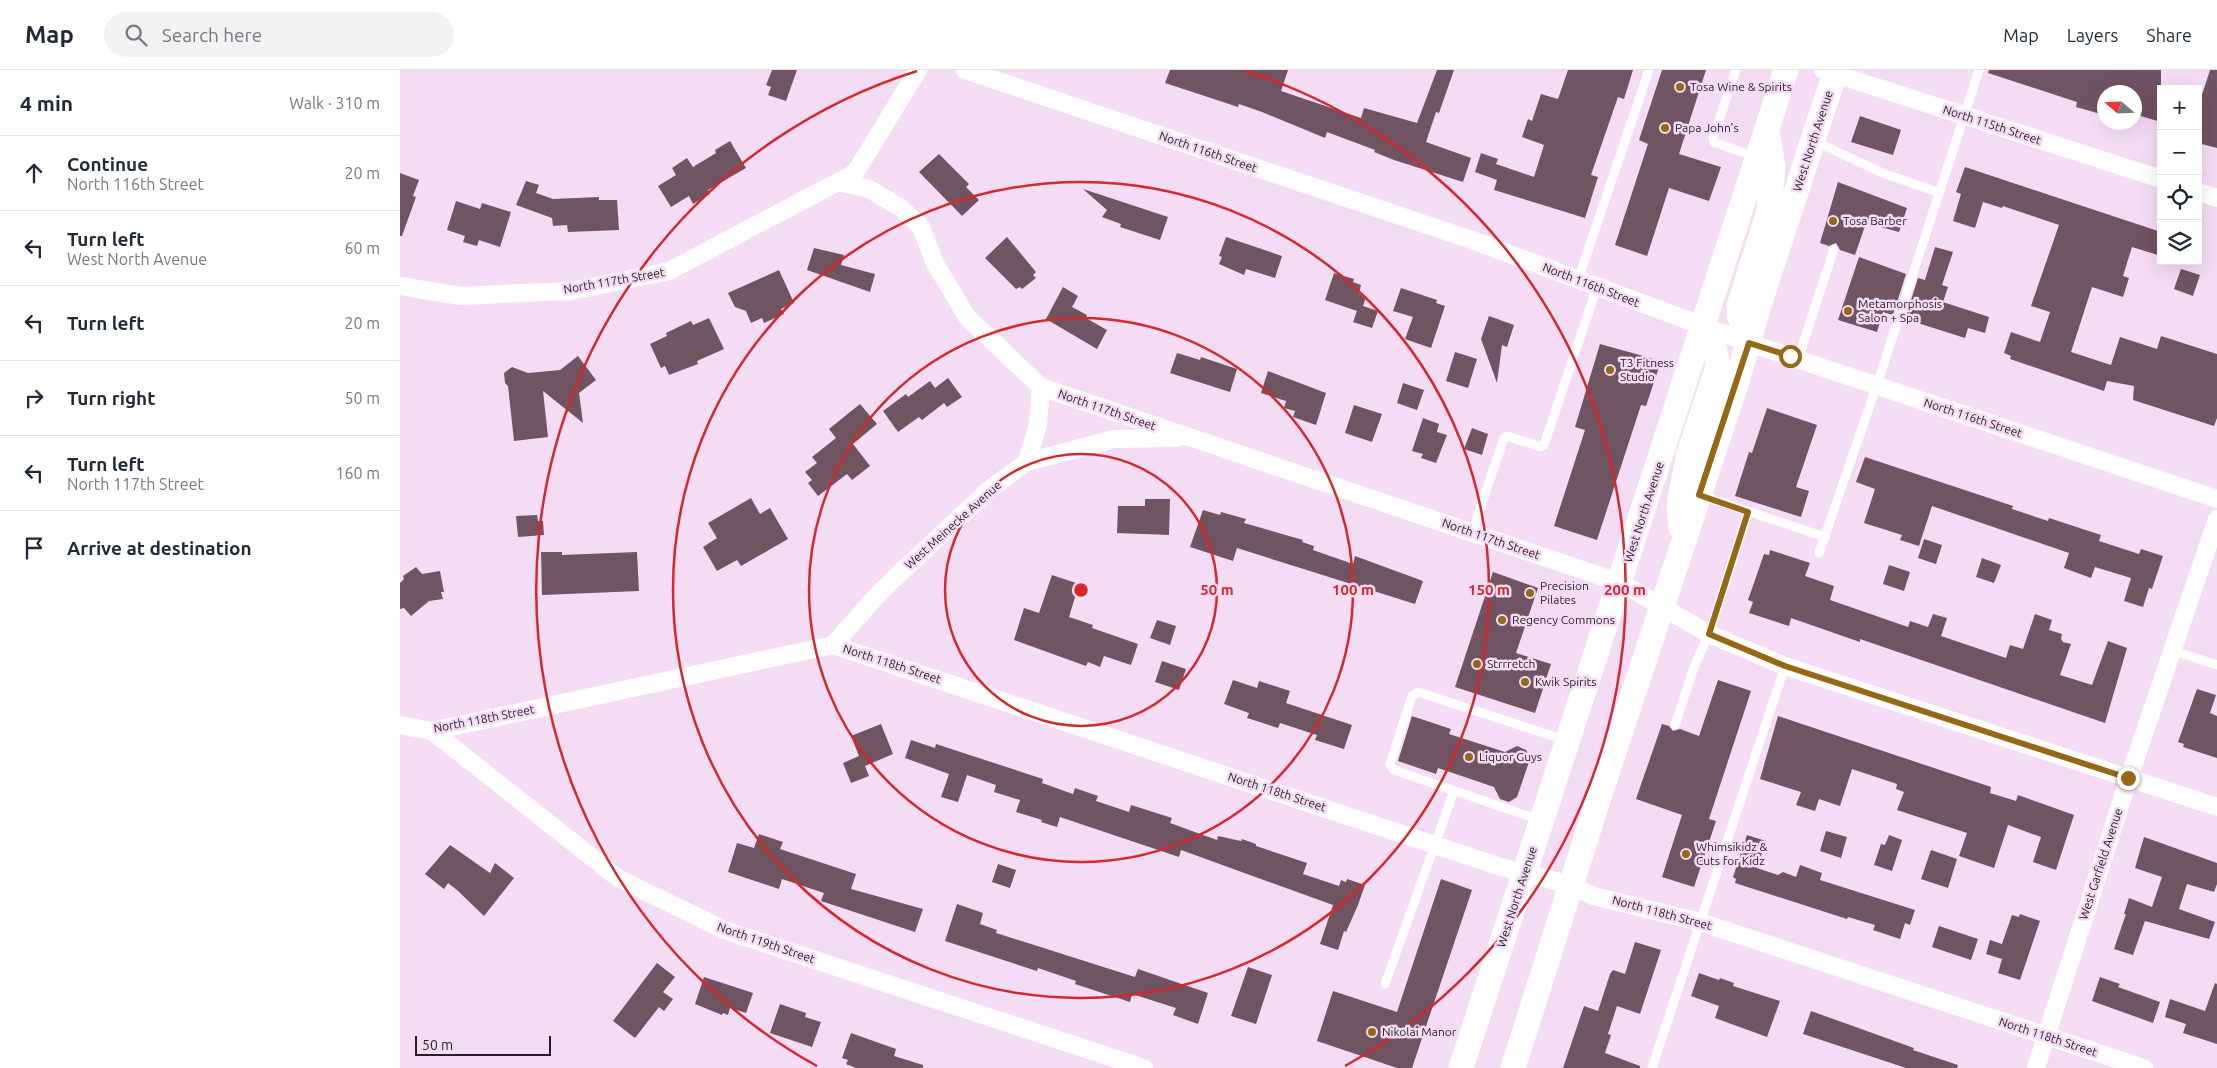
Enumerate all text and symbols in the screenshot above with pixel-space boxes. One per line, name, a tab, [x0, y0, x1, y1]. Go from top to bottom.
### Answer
search box	[104, 12, 454, 57]
text: Map	[25, 21, 74, 48]
icon: search	[122, 21, 150, 49]
text: Search here	[162, 24, 262, 46]
text: Map	[2003, 25, 2039, 45]
text: Layers	[2067, 25, 2118, 45]
text: Share	[2146, 25, 2192, 45]
place label: Tosa Wine & Spirits	[1690, 80, 1792, 93]
marker: Tosa Wine & Spirits	[1674, 81, 1686, 93]
north arrow	[2097, 85, 2142, 130]
map controls	[2157, 85, 2202, 265]
button: +	[2157, 85, 2202, 130]
street label: West North Avenue	[1790, 89, 1835, 193]
text: 4 min	[20, 91, 73, 115]
text: Walk · 310 m	[289, 94, 380, 112]
street label: North 115th Street	[1941, 102, 2043, 147]
place label: Papa John's	[1675, 121, 1739, 134]
marker: Papa John's	[1659, 122, 1671, 134]
street label: North 116th Street	[1158, 129, 1259, 174]
button: −	[2157, 130, 2202, 175]
text: Continue	[67, 153, 148, 175]
icon: ahead	[20, 159, 48, 187]
text: 20 m	[344, 164, 380, 182]
text: North 116th Street	[67, 175, 204, 193]
button: locate	[2157, 175, 2202, 220]
place label: Tosa Barber	[1843, 214, 1907, 227]
marker: Tosa Barber	[1827, 215, 1839, 227]
button: layers	[2157, 220, 2202, 265]
text: Turn left	[67, 228, 145, 250]
icon: left	[20, 234, 48, 262]
text: 60 m	[344, 239, 380, 257]
text: West North Avenue	[67, 250, 207, 268]
street label: North 116th Street	[1541, 260, 1642, 309]
street label: North 117th Street	[562, 265, 666, 296]
place label: Metamorphosis Salon + Spa	[1858, 297, 1942, 324]
marker: Metamorphosis Salon + Spa	[1842, 305, 1854, 317]
icon: left	[20, 309, 48, 337]
text: Turn left	[67, 312, 145, 334]
text: 20 m	[344, 314, 380, 332]
route start	[1779, 345, 1802, 368]
place label: T3 Fitness Studio	[1620, 356, 1674, 383]
marker: T3 Fitness Studio	[1604, 364, 1616, 376]
icon: right	[20, 384, 48, 412]
text: Turn right	[67, 387, 155, 409]
street label: North 117th Street	[1057, 387, 1158, 432]
text: 50 m	[344, 389, 380, 407]
street label: North 116th Street	[1922, 395, 2024, 440]
text: Turn left	[67, 453, 145, 475]
icon: left	[20, 459, 48, 487]
street label: West North Avenue	[1621, 460, 1666, 564]
text: 160 m	[335, 464, 380, 482]
text: North 117th Street	[67, 475, 204, 493]
street label: West Meinecke Avenue	[902, 478, 1003, 571]
street label: North 117th Street	[1441, 516, 1542, 561]
icon: arrive	[20, 534, 48, 562]
text: Arrive at destination	[67, 537, 252, 559]
place label: Precision Pilates	[1540, 579, 1589, 606]
centre of rings	[1072, 581, 1090, 599]
text: 50 m	[1200, 581, 1234, 598]
text: 100 m	[1332, 581, 1374, 598]
text: 150 m	[1468, 581, 1510, 598]
text: 200 m	[1604, 581, 1646, 598]
marker: Precision Pilates	[1524, 587, 1536, 599]
place label: Regency Commons	[1512, 613, 1615, 626]
marker: Regency Commons	[1496, 614, 1508, 626]
street label: North 118th Street	[841, 641, 943, 686]
place label: Strrretch	[1487, 657, 1535, 670]
marker: Strrretch	[1471, 658, 1483, 670]
place label: Kwik Spirits	[1535, 675, 1597, 688]
marker: Kwik Spirits	[1519, 676, 1531, 688]
street label: North 118th Street	[432, 702, 536, 735]
place label: Liquor Guys	[1479, 750, 1542, 763]
marker: Liquor Guys	[1463, 751, 1475, 763]
route end	[2117, 767, 2140, 790]
street label: North 118th Street	[1226, 769, 1328, 814]
street label: West Garfield Avenue	[2076, 807, 2125, 921]
place label: Whimsikidz & Cuts for Kidz	[1696, 840, 1768, 867]
street label: West North Avenue	[1494, 845, 1539, 949]
marker: Whimsikidz & Cuts for Kidz	[1680, 848, 1692, 860]
street label: North 118th Street	[1611, 893, 1714, 932]
street label: North 119th Street	[716, 920, 817, 965]
street label: North 118th Street	[1997, 1014, 2099, 1059]
place label: Nikolai Manor	[1382, 1025, 1457, 1038]
marker: Nikolai Manor	[1366, 1026, 1378, 1038]
scale bar	[415, 1033, 551, 1056]
text: 50 m	[422, 1037, 453, 1053]

